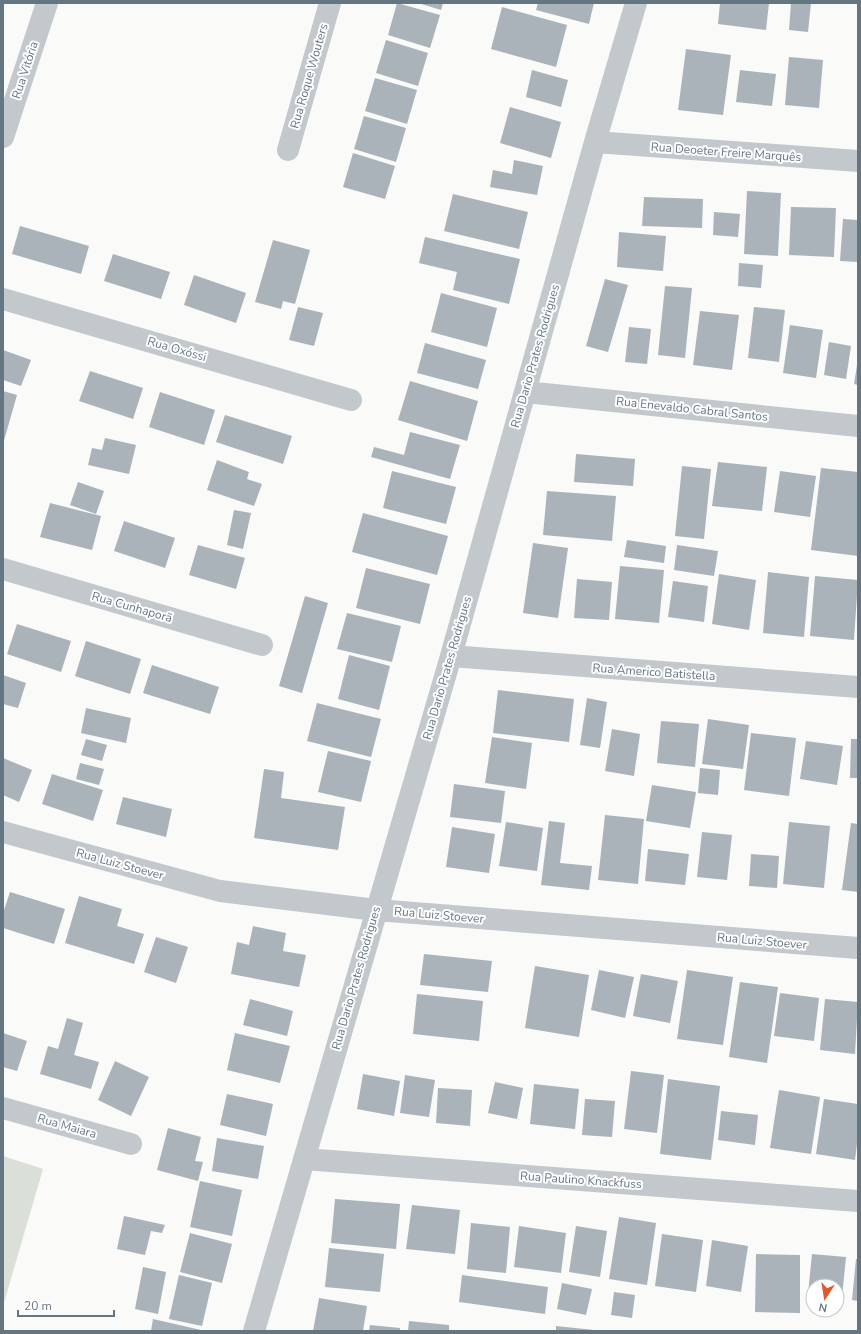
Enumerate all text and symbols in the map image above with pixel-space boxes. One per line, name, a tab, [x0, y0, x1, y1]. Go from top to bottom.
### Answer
street label: Rua Roque Wouters	[286, 21, 332, 130]
street label: Rua Vitória	[8, 39, 42, 101]
street label: Rua Deoeter Freire Marquês	[650, 139, 802, 165]
street label: Rua Dario Prates Rodrigues	[507, 282, 563, 429]
street label: Rua Oxóssi	[146, 333, 208, 365]
street label: Rua Enevaldo Cabral Santos	[615, 393, 769, 425]
street label: Rua Cunhaporã	[90, 588, 174, 626]
street label: Rua Dario Prates Rodrigues	[419, 594, 475, 741]
street label: Rua Americo Batistella	[592, 660, 716, 684]
street label: Rua Luiz Stoever	[74, 845, 166, 884]
street label: Rua Luiz Stoever	[393, 903, 485, 927]
street label: Rua Dario Prates Rodrigues	[328, 904, 384, 1051]
street label: Rua Luiz Stoever	[716, 929, 808, 953]
street label: Rua Maiara	[36, 1110, 98, 1142]
street label: Rua Paulino Knackfuss	[520, 1168, 643, 1192]
north arrow	[805, 1278, 845, 1318]
scale bar	[18, 1292, 114, 1318]
text: 20 m	[24, 1298, 52, 1314]
text: N	[817, 1299, 829, 1315]

